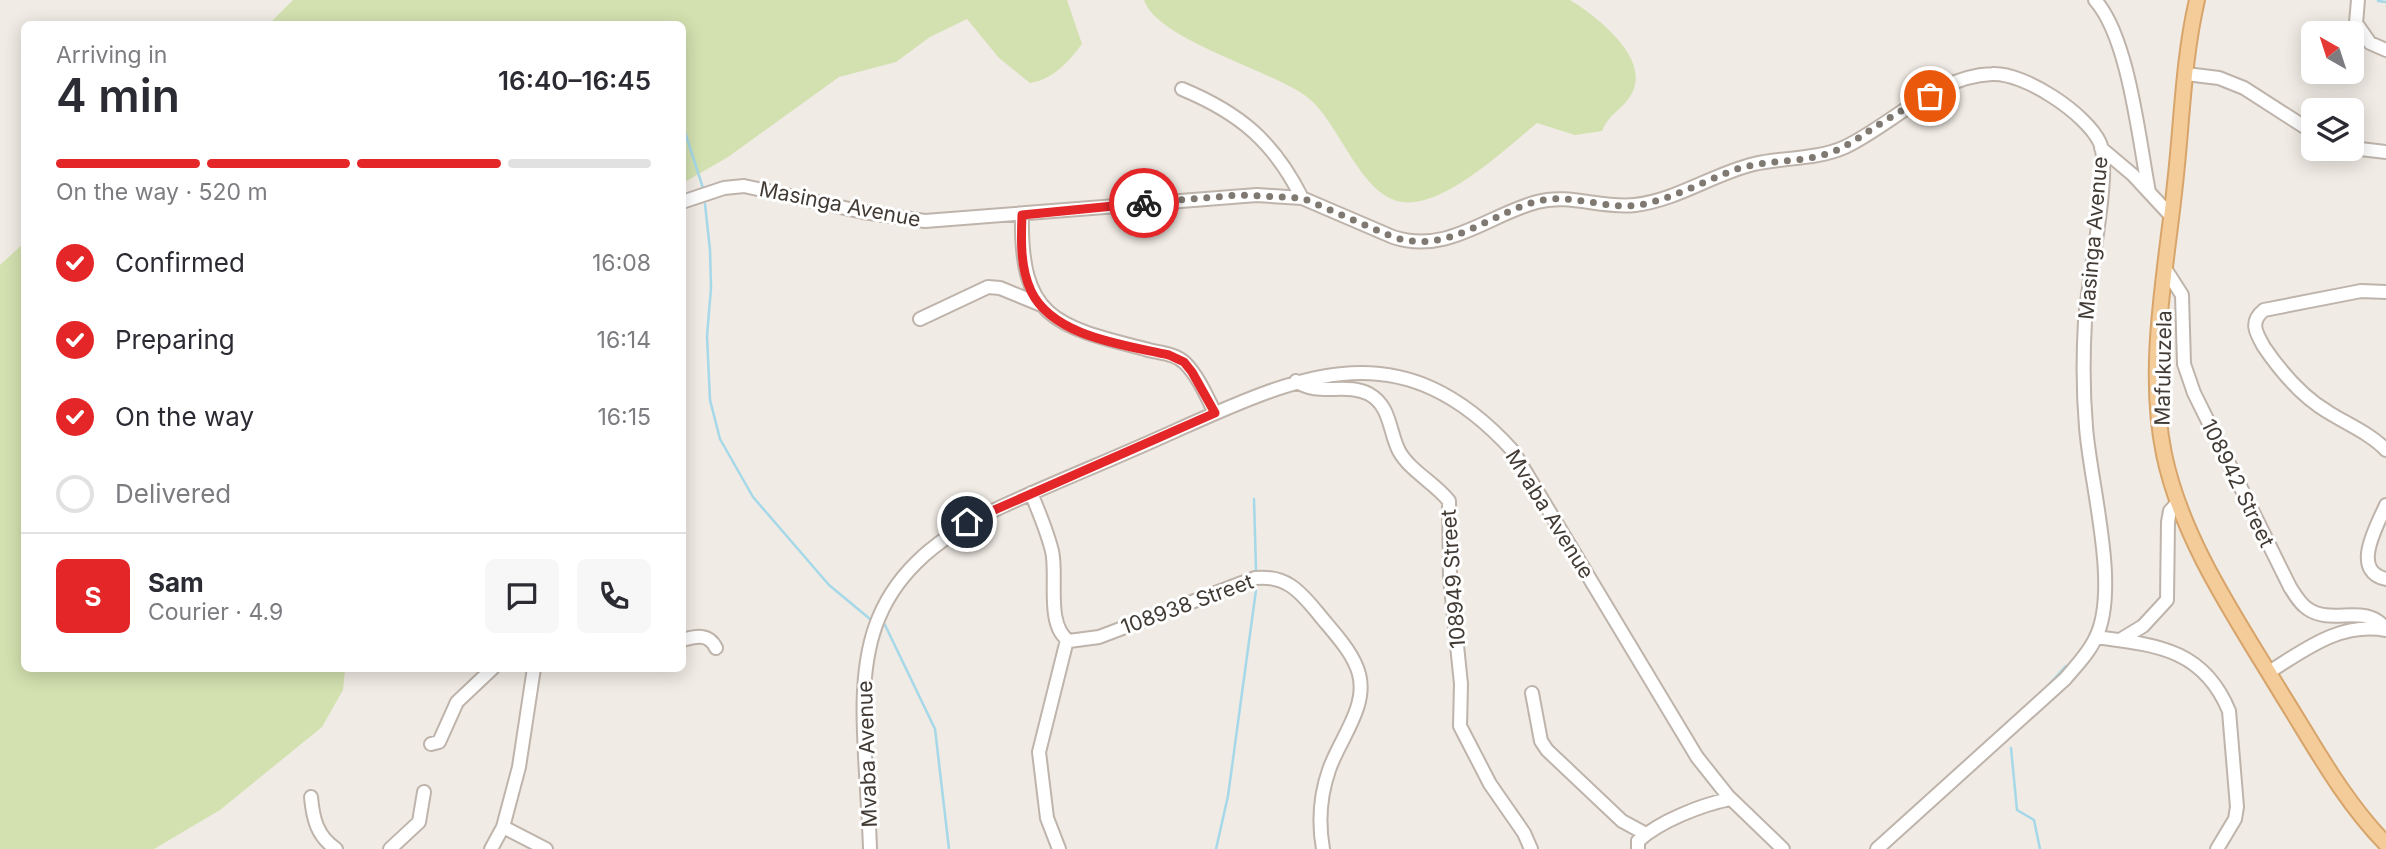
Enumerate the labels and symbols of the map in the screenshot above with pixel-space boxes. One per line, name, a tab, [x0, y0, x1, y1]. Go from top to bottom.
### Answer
north arrow	[2301, 21, 2364, 84]
pin	[1900, 66, 1960, 126]
street label: Masinga Avenue	[2073, 155, 2113, 321]
courier	[1109, 168, 1179, 238]
street label: Masinga Avenue	[757, 176, 923, 232]
street label: Mafukuzela	[2149, 310, 2177, 426]
street label: 108942 Street	[2196, 415, 2280, 551]
street label: Mvaba Avenue	[1500, 445, 1600, 583]
pin	[937, 492, 997, 552]
street label: 108949 Street	[1436, 508, 1470, 649]
street label: 108938 Street	[1117, 568, 1257, 640]
street label: Mvaba Avenue	[852, 680, 882, 828]

